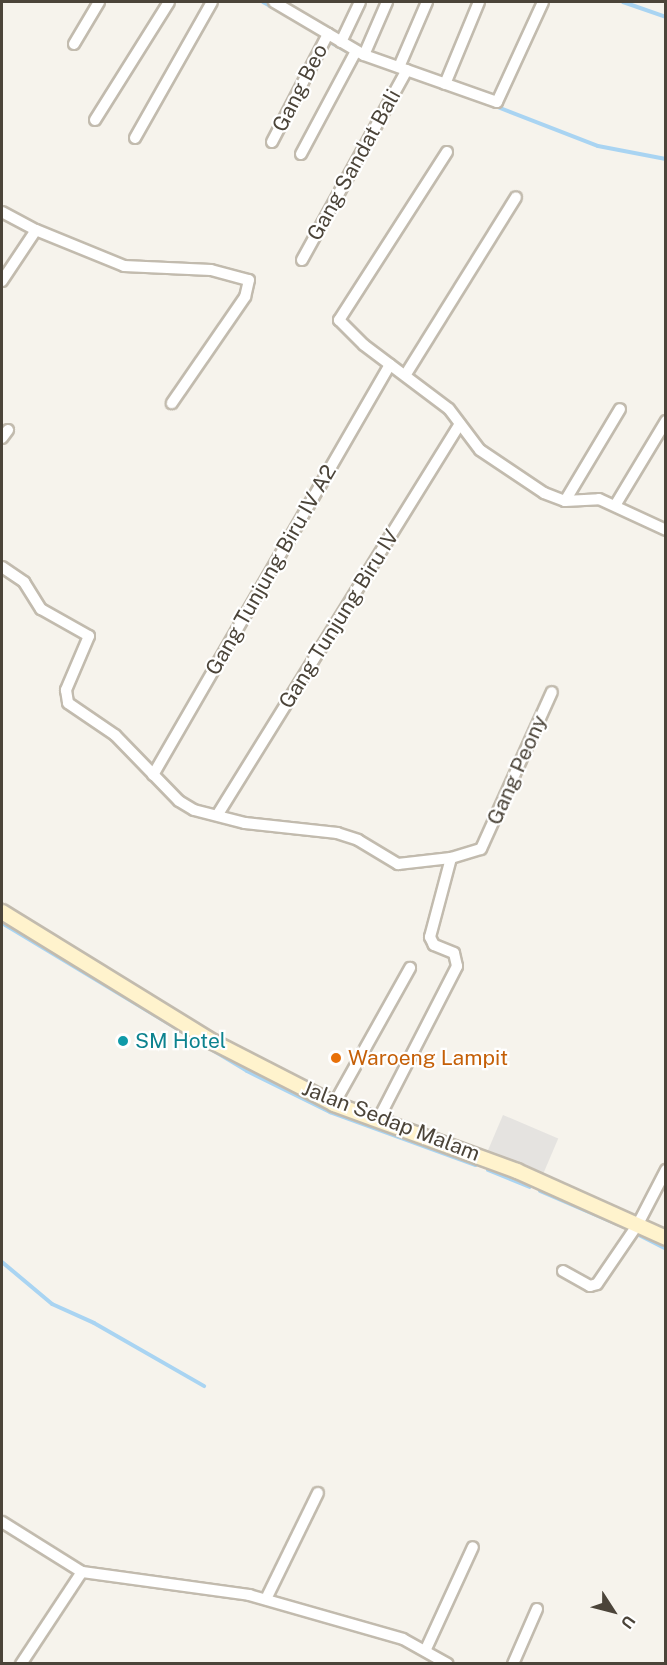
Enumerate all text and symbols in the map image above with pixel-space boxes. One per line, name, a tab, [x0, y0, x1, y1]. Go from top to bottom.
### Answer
street label: Gang Beo	[267, 40, 333, 136]
street label: Gang Sandat Bali	[302, 85, 406, 245]
street label: Gang Tunjung Biru IV A2	[200, 460, 342, 680]
street label: Gang Tunjung Biru IV	[274, 525, 404, 713]
street label: Gang Peony	[482, 711, 552, 829]
place label: SM Hotel	[135, 1028, 226, 1054]
marker: SM Hotel	[116, 1034, 130, 1048]
place label: Waroeng Lampit	[348, 1045, 508, 1071]
marker: Waroeng Lampit	[329, 1051, 343, 1065]
street label: Jalan Sedap Malam	[298, 1075, 484, 1167]
north arrow	[583, 1581, 643, 1641]
text: U	[617, 1612, 639, 1632]

